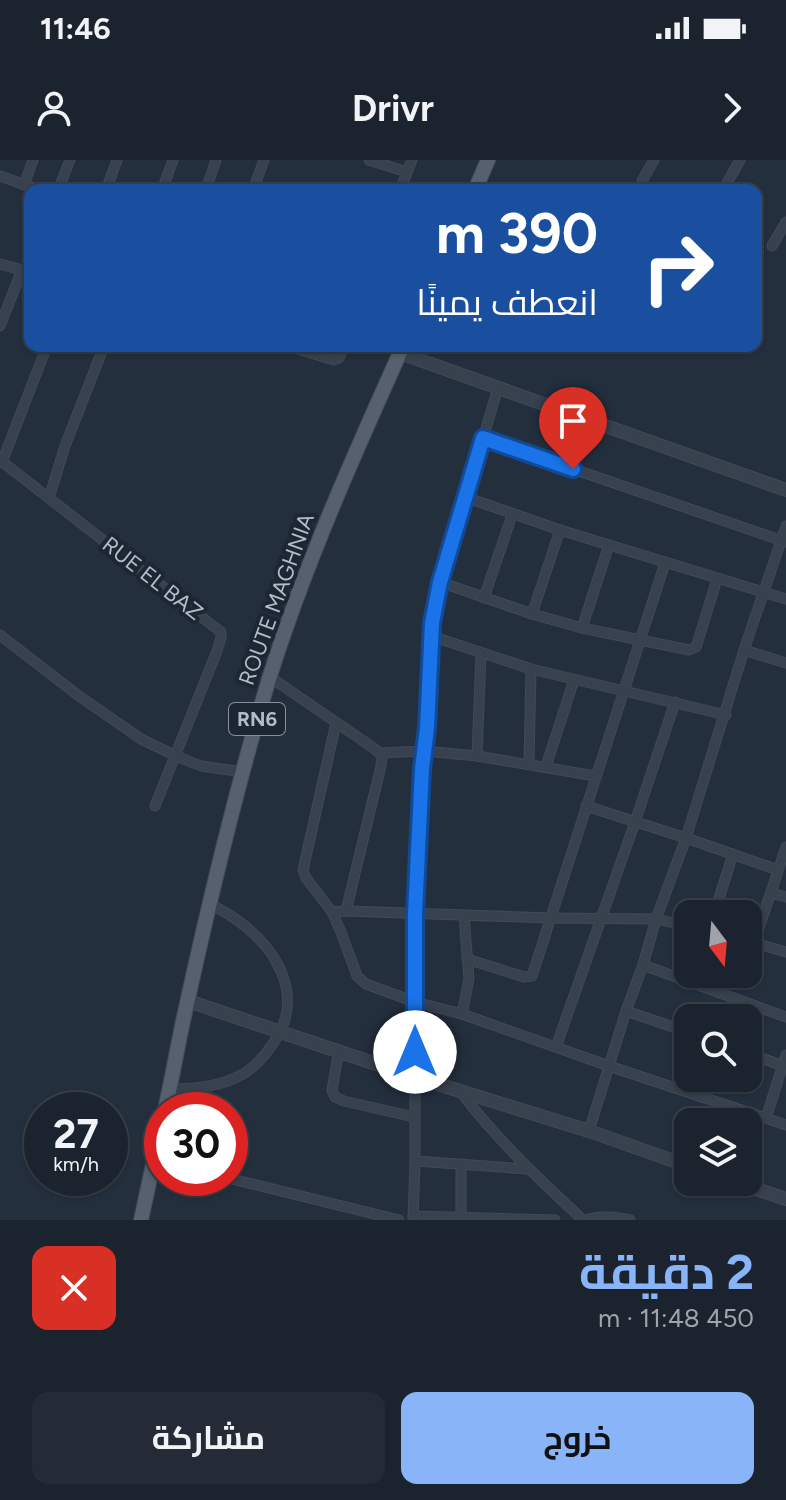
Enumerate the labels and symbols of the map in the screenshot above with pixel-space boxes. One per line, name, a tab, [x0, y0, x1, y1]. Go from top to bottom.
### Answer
pin	[539, 387, 607, 469]
street label: ROUTE MAGHNIA	[233, 509, 320, 689]
street label: RUE EL BAZ	[97, 531, 208, 626]
road number: RN6	[229, 703, 285, 735]
north arrow	[674, 900, 762, 988]
position arrow	[373, 1010, 457, 1094]
speed limit sign: 30	[144, 1092, 248, 1196]

